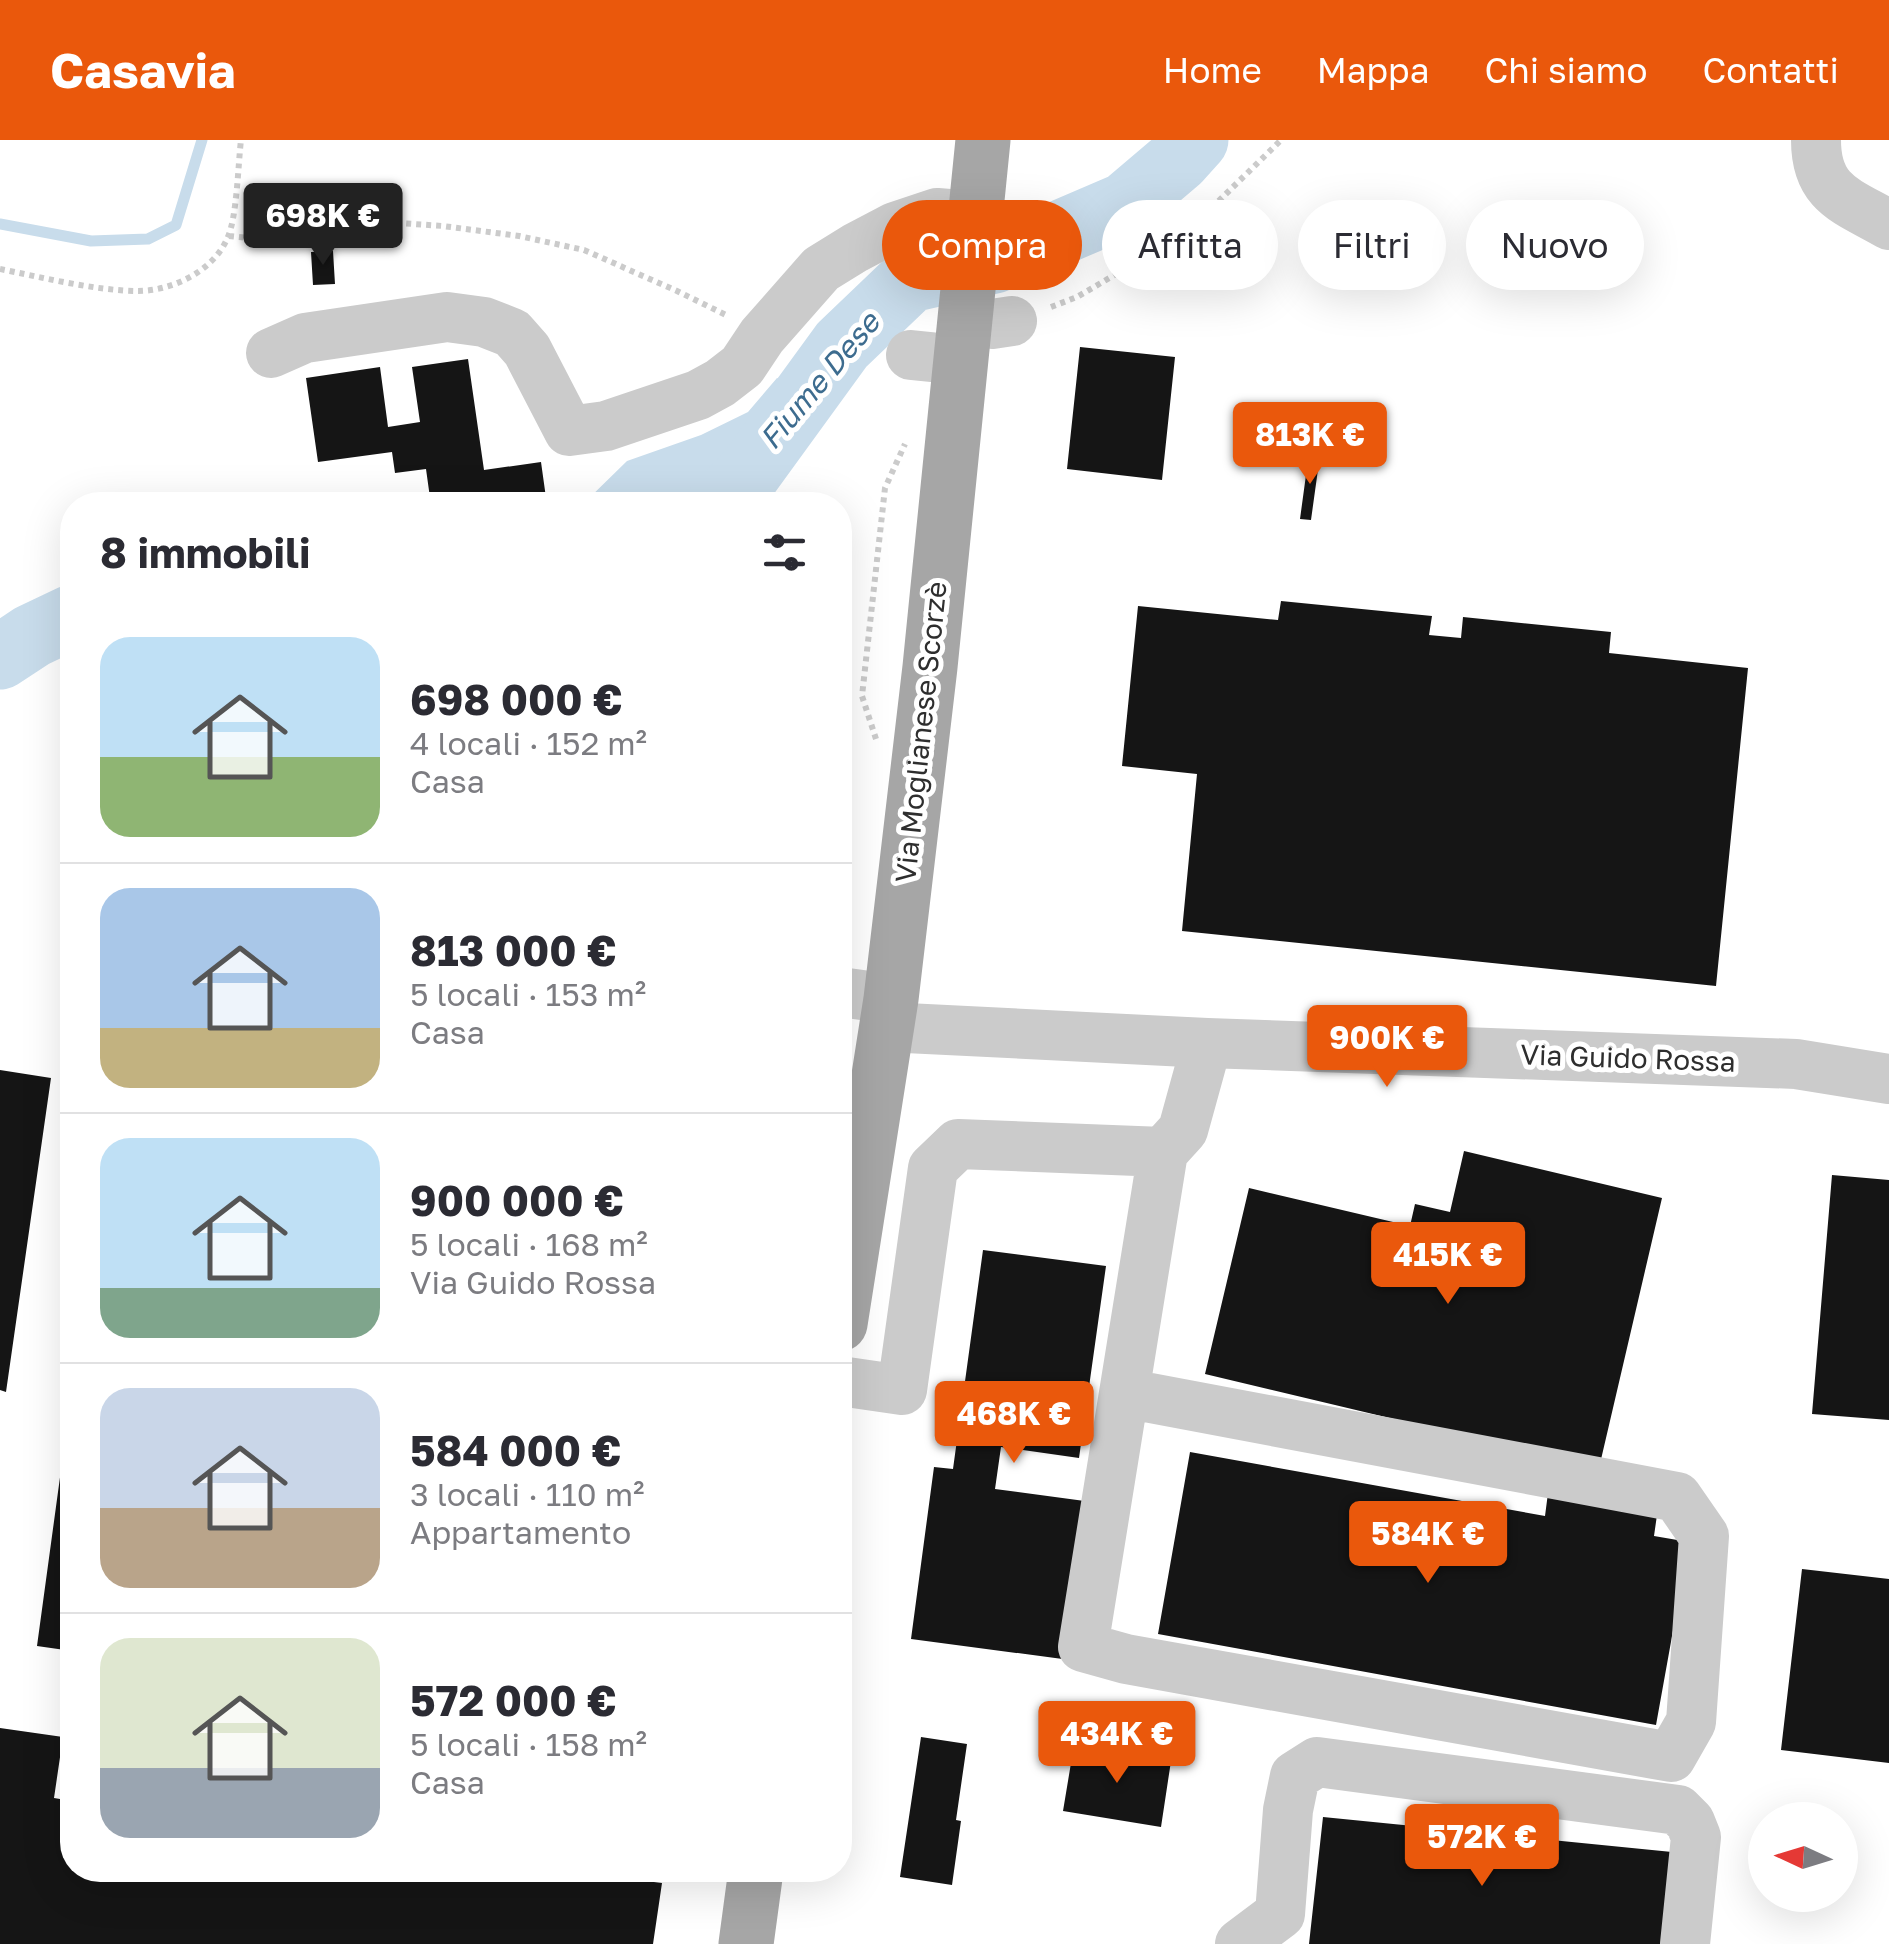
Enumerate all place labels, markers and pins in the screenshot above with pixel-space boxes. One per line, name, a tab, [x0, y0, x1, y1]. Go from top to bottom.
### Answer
pin: 698K €	[242, 183, 404, 268]
pin: 813K €	[1229, 402, 1391, 487]
pin: 900K €	[1306, 1005, 1468, 1090]
pin: 415K €	[1367, 1222, 1529, 1307]
pin: 468K €	[933, 1381, 1095, 1466]
pin: 584K €	[1347, 1501, 1509, 1586]
pin: 434K €	[1036, 1701, 1198, 1786]
pin: 572K €	[1401, 1804, 1563, 1889]

